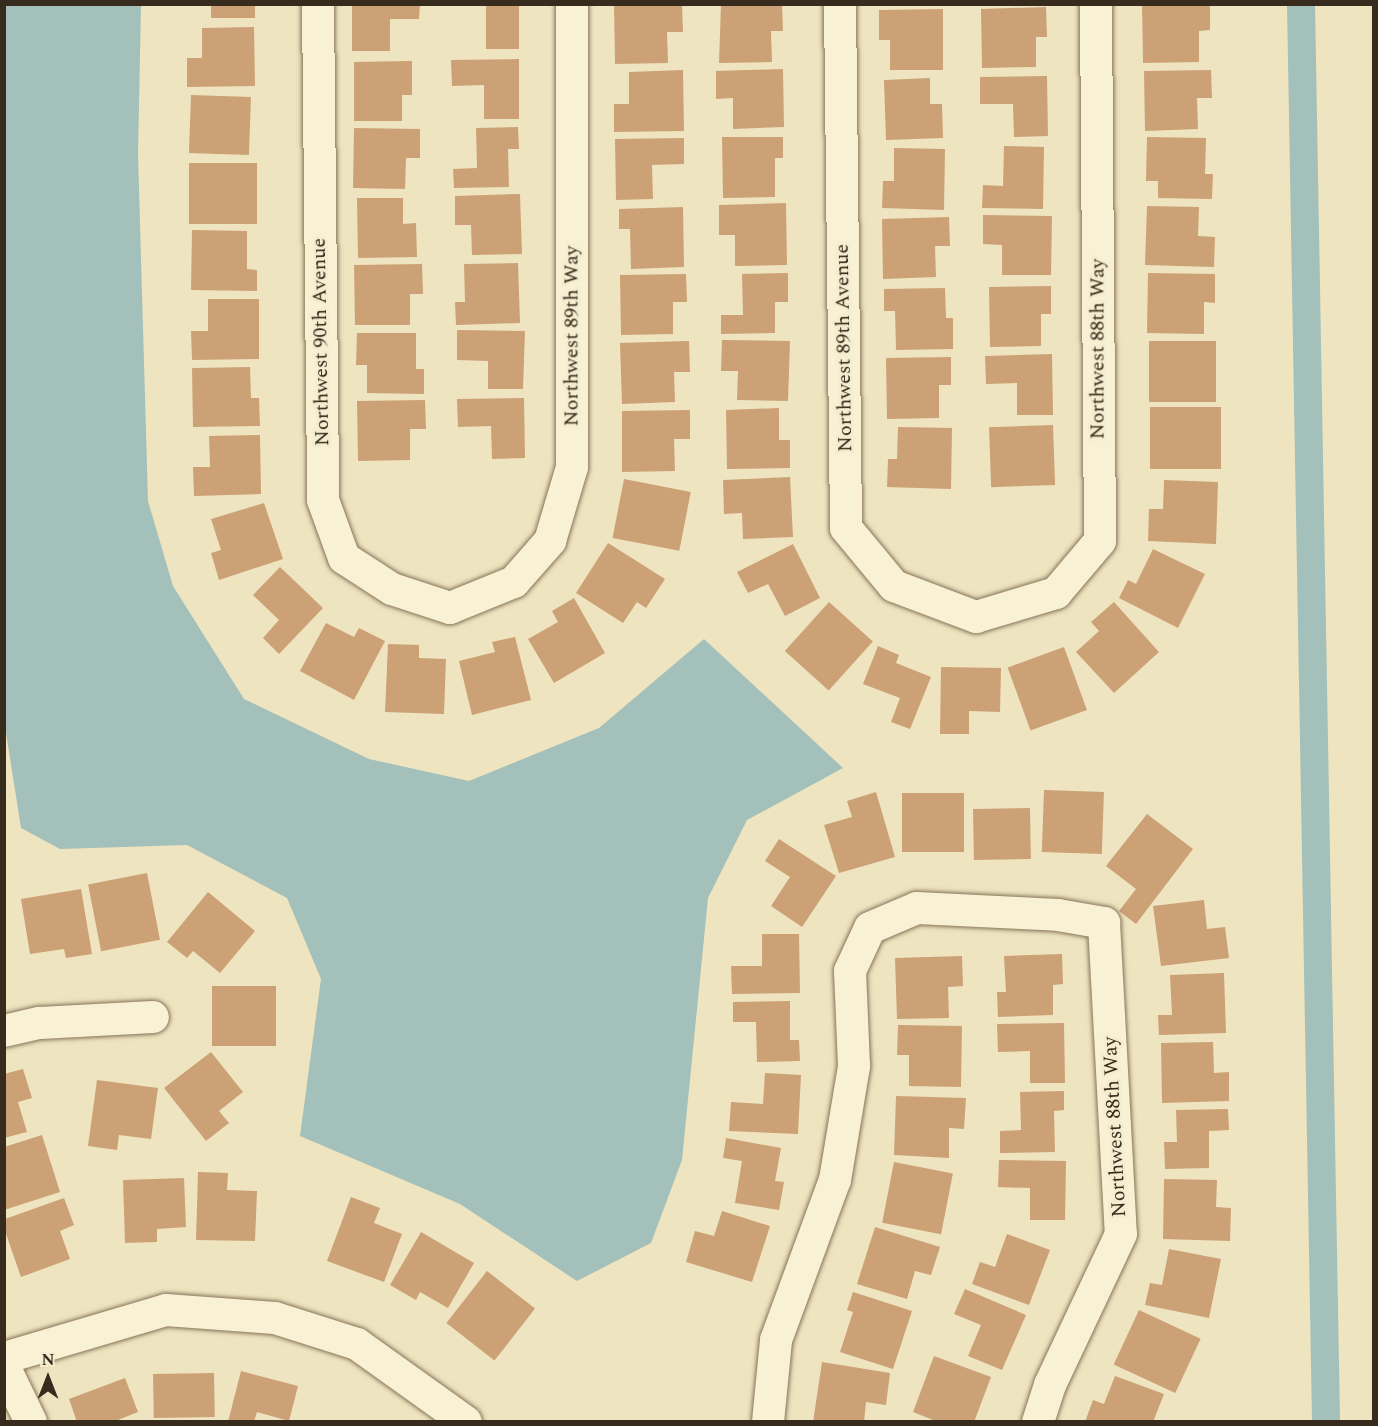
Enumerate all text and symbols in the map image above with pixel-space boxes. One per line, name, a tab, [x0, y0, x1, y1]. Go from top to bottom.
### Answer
street label: Northwest 90th Avenue	[307, 238, 335, 446]
street label: Northwest 89th Avenue	[830, 244, 858, 452]
street label: Northwest 89th Way	[560, 246, 584, 426]
street label: Northwest 88th Way	[1086, 259, 1110, 439]
street label: Northwest 88th Way	[1098, 1036, 1132, 1218]
north arrow	[18, 1348, 78, 1408]
text: N	[41, 1348, 55, 1372]

